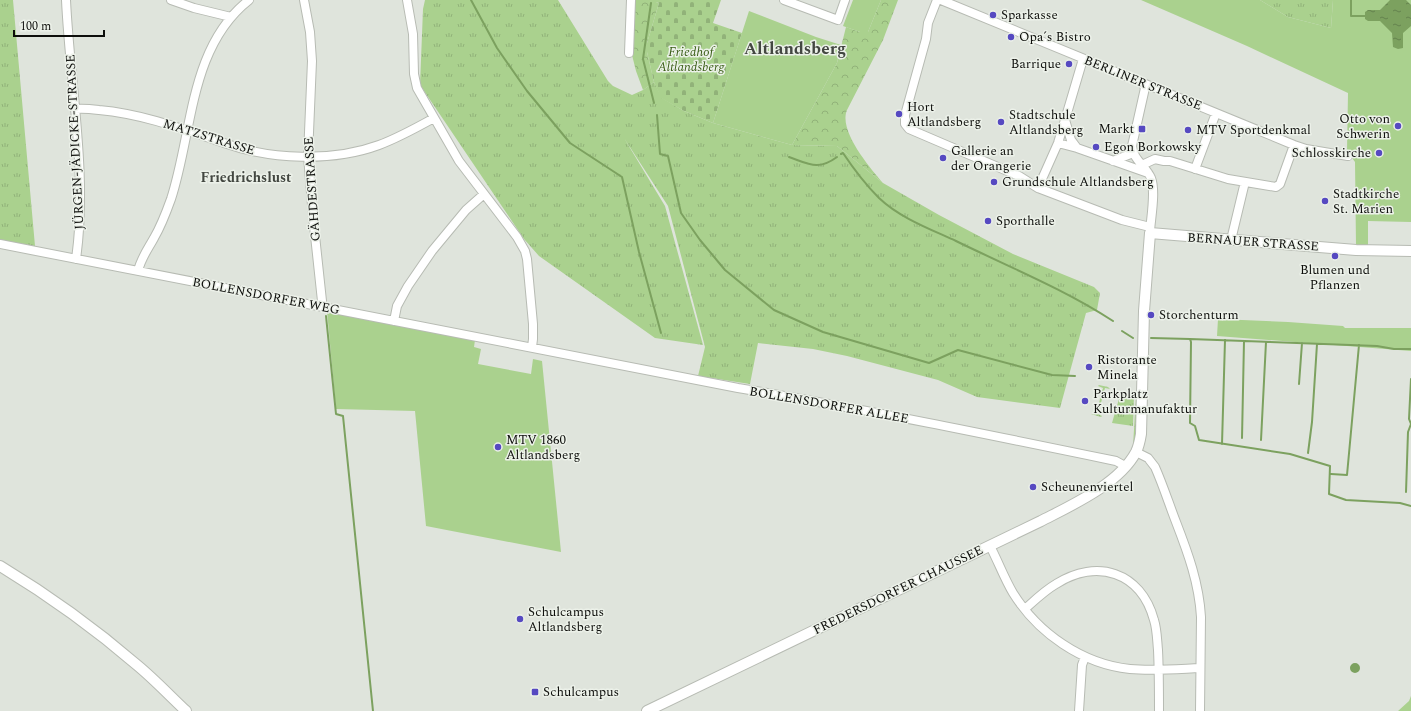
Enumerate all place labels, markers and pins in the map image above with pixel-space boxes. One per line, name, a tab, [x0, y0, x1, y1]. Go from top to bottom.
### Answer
place label: Sparkasse	[1001, 5, 1058, 25]
marker: Sparkasse	[988, 10, 998, 20]
place label: Opa´s Bistro	[1019, 27, 1091, 47]
marker: Opa´s Bistro	[1006, 32, 1016, 42]
place label: Barrique	[1011, 54, 1061, 74]
marker: Barrique	[1064, 59, 1074, 69]
place label: Hort Altlandsberg	[907, 97, 981, 132]
place label: Stadtschule Altlandsberg	[1009, 105, 1083, 140]
marker: Hort Altlandsberg	[894, 109, 904, 119]
place label: Otto von Schwerin	[1336, 109, 1390, 144]
marker: Stadtschule Altlandsberg	[996, 117, 1006, 127]
place label: Markt	[1098, 119, 1134, 139]
place label: MTV Sportdenkmal	[1196, 120, 1311, 140]
marker: Otto von Schwerin	[1393, 121, 1403, 131]
marker: Markt	[1137, 124, 1147, 134]
marker: MTV Sportdenkmal	[1183, 125, 1193, 135]
place label: Egon Borkowsky	[1104, 137, 1202, 157]
place label: Gallerie an der Orangerie	[951, 141, 1031, 176]
marker: Egon Borkowsky	[1091, 142, 1101, 152]
place label: Schlosskirche	[1292, 143, 1371, 163]
marker: Schlosskirche	[1374, 148, 1384, 158]
marker: Gallerie an der Orangerie	[938, 153, 948, 163]
place label: Grundschule Altlandsberg	[1002, 172, 1154, 192]
marker: Grundschule Altlandsberg	[989, 177, 999, 187]
place label: Stadtkirche St. Marien	[1333, 184, 1399, 219]
marker: Stadtkirche St. Marien	[1320, 196, 1330, 206]
place label: Sporthalle	[996, 211, 1055, 231]
marker: Sporthalle	[983, 216, 993, 226]
marker: Blumen und Pflanzen	[1330, 251, 1340, 261]
place label: Blumen und Pflanzen	[1300, 260, 1370, 295]
place label: Storchenturm	[1159, 305, 1239, 325]
marker: Storchenturm	[1146, 310, 1156, 320]
place label: Ristorante Minela	[1097, 350, 1157, 385]
marker: Ristorante Minela	[1084, 362, 1094, 372]
place label: Parkplatz Kulturmanufaktur	[1093, 384, 1197, 419]
marker: Parkplatz Kulturmanufaktur	[1080, 396, 1090, 406]
place label: MTV 1860 Altlandsberg	[506, 430, 580, 465]
marker: MTV 1860 Altlandsberg	[493, 442, 503, 452]
place label: Scheunenviertel	[1041, 477, 1133, 497]
marker: Scheunenviertel	[1028, 482, 1038, 492]
place label: Schulcampus Altlandsberg	[528, 602, 604, 637]
marker: Schulcampus Altlandsberg	[515, 614, 525, 624]
place label: Schulcampus	[543, 682, 619, 702]
marker: Schulcampus	[530, 687, 540, 697]

